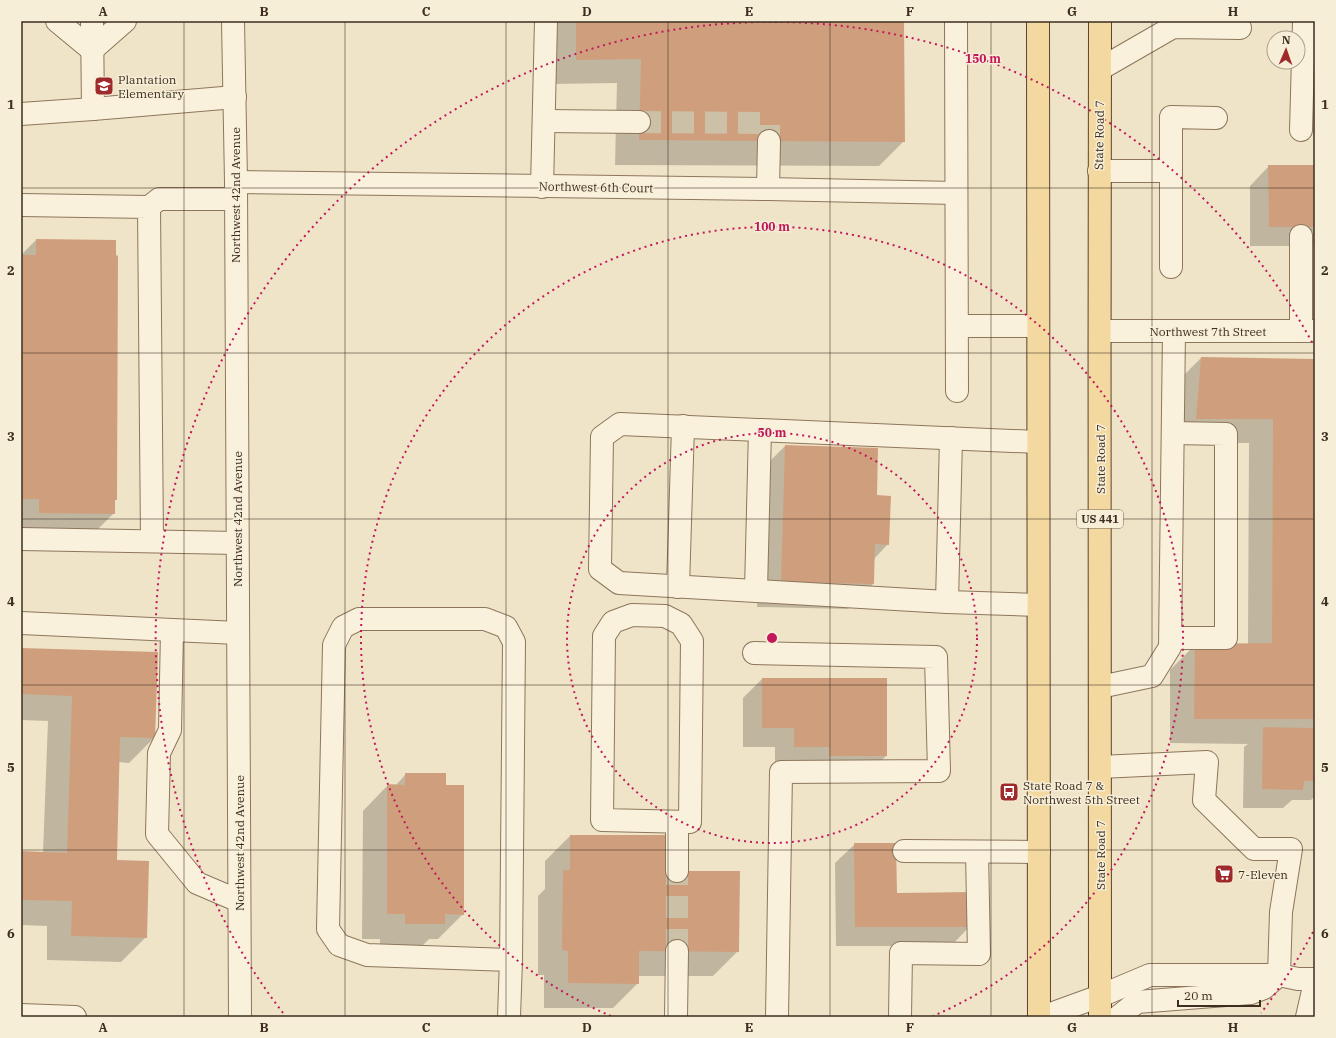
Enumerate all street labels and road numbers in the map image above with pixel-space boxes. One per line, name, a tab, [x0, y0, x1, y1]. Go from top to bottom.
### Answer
street label: State Road 7	[1091, 100, 1107, 170]
street label: Northwest 42nd Avenue	[228, 127, 243, 263]
street label: Northwest 6th Court	[538, 178, 654, 196]
street label: Northwest 7th Street	[1150, 324, 1266, 339]
street label: State Road 7	[1093, 424, 1108, 494]
street label: Northwest 42nd Avenue	[230, 451, 245, 587]
road number: US 441	[1077, 510, 1123, 528]
street label: Northwest 42nd Avenue	[232, 775, 247, 911]
street label: State Road 7	[1093, 820, 1108, 890]

